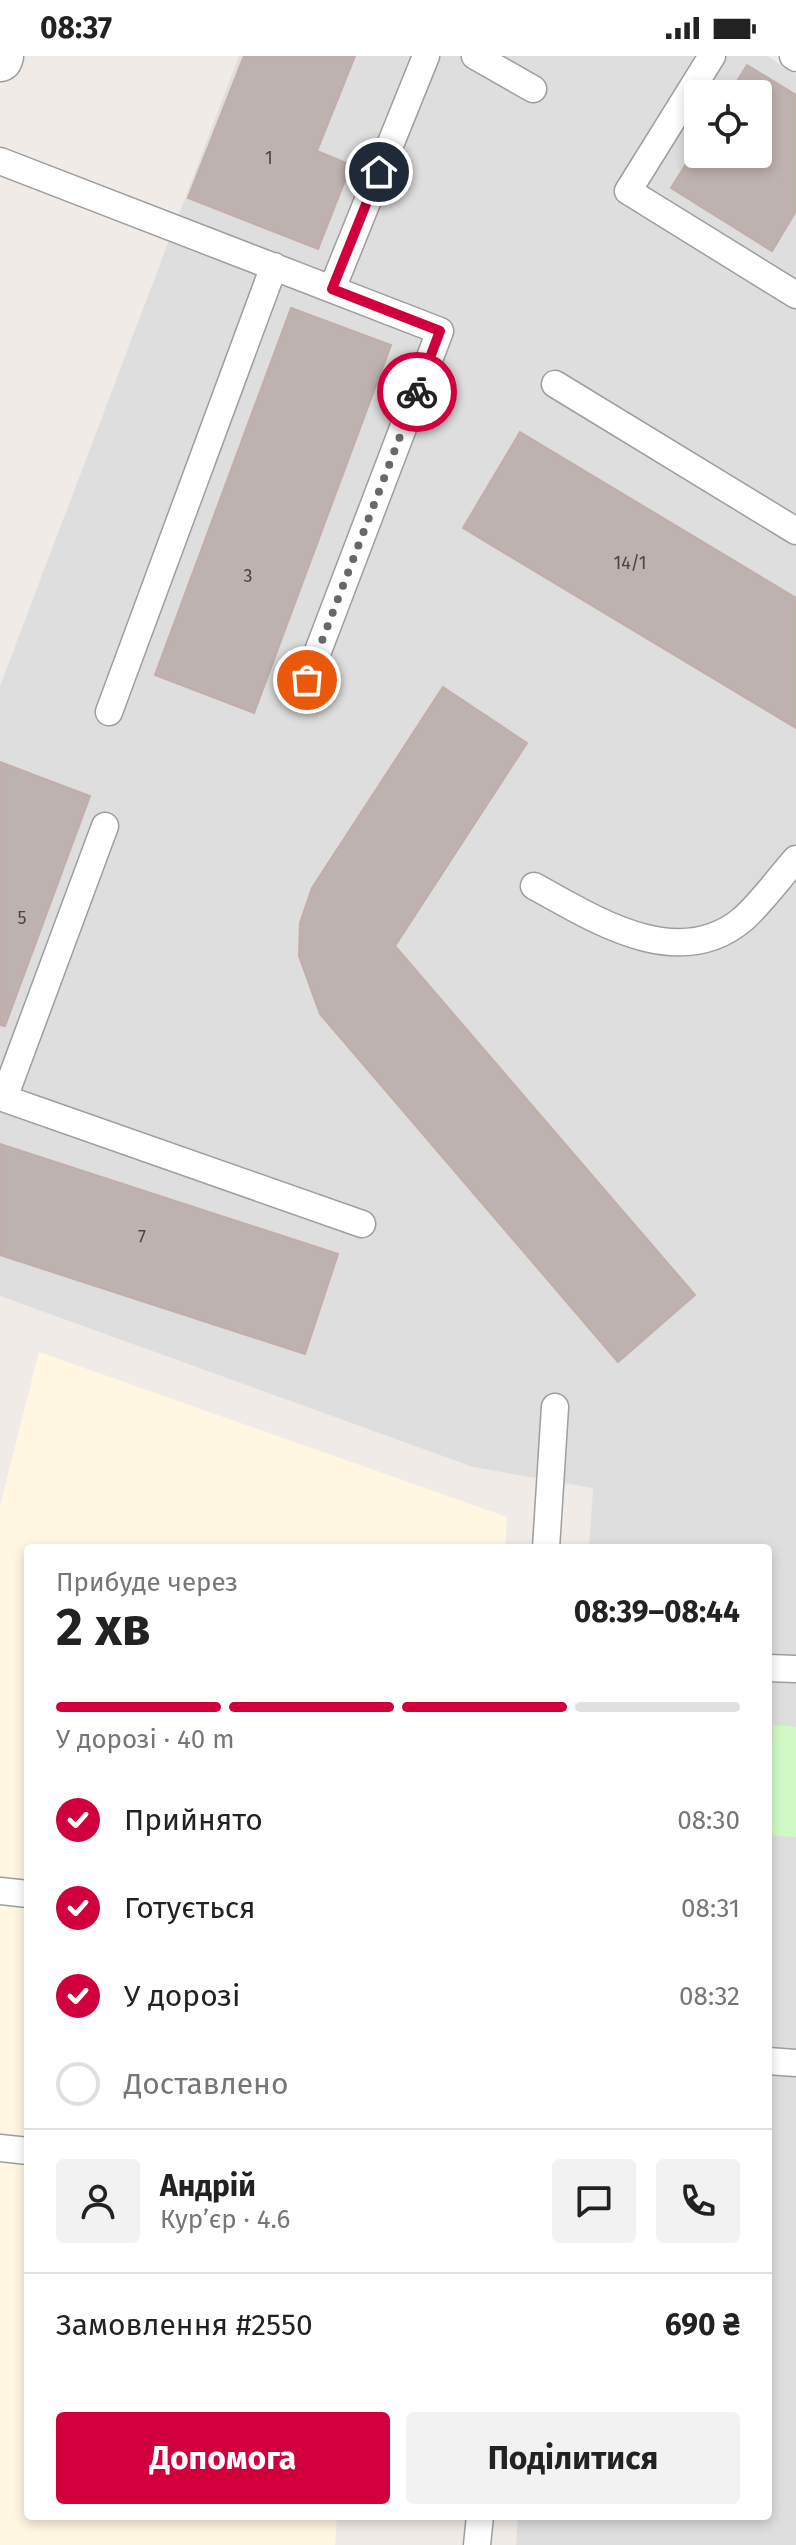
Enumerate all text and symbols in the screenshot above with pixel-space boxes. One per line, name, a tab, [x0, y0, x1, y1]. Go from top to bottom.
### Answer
text: 08:37	[40, 10, 112, 46]
map controls	[684, 80, 772, 168]
button: locate	[684, 80, 772, 168]
pin	[345, 138, 413, 206]
house number: 1	[265, 147, 273, 169]
icon: home	[357, 150, 401, 194]
courier	[377, 352, 457, 432]
icon: bike	[395, 370, 439, 414]
house number: 14/1	[613, 552, 647, 574]
house number: 3	[244, 565, 252, 587]
pin	[273, 646, 341, 714]
icon: bag	[285, 658, 329, 702]
house number: 5	[17, 907, 27, 929]
house number: 7	[138, 1226, 146, 1248]
text: Прибуде через	[56, 1567, 238, 1598]
text: 08:39–08:44	[574, 1594, 740, 1630]
text: 2 хв	[56, 1596, 151, 1659]
text: У дорозі · 40 m	[56, 1724, 234, 1755]
icon: check	[56, 1798, 100, 1842]
text: Прийнято	[124, 1802, 263, 1838]
text: 08:30	[677, 1805, 740, 1836]
icon: check	[56, 1886, 100, 1930]
text: Готується	[124, 1890, 256, 1926]
text: 08:31	[681, 1893, 740, 1924]
icon: check	[56, 1974, 100, 2018]
text: У дорозі	[124, 1978, 240, 2014]
text: 08:32	[679, 1981, 740, 2012]
text: Доставлено	[124, 2066, 288, 2102]
button: person	[56, 2159, 140, 2243]
button: chat	[552, 2159, 636, 2243]
button: phone	[656, 2159, 740, 2243]
text: Андрій	[160, 2168, 256, 2204]
text: Кур’єр · 4.6	[160, 2204, 290, 2235]
text: Замовлення #2550	[56, 2307, 313, 2343]
text: 690 ₴	[665, 2307, 740, 2343]
button: Допомога	[56, 2412, 390, 2504]
button: Поділитися	[406, 2412, 740, 2504]

